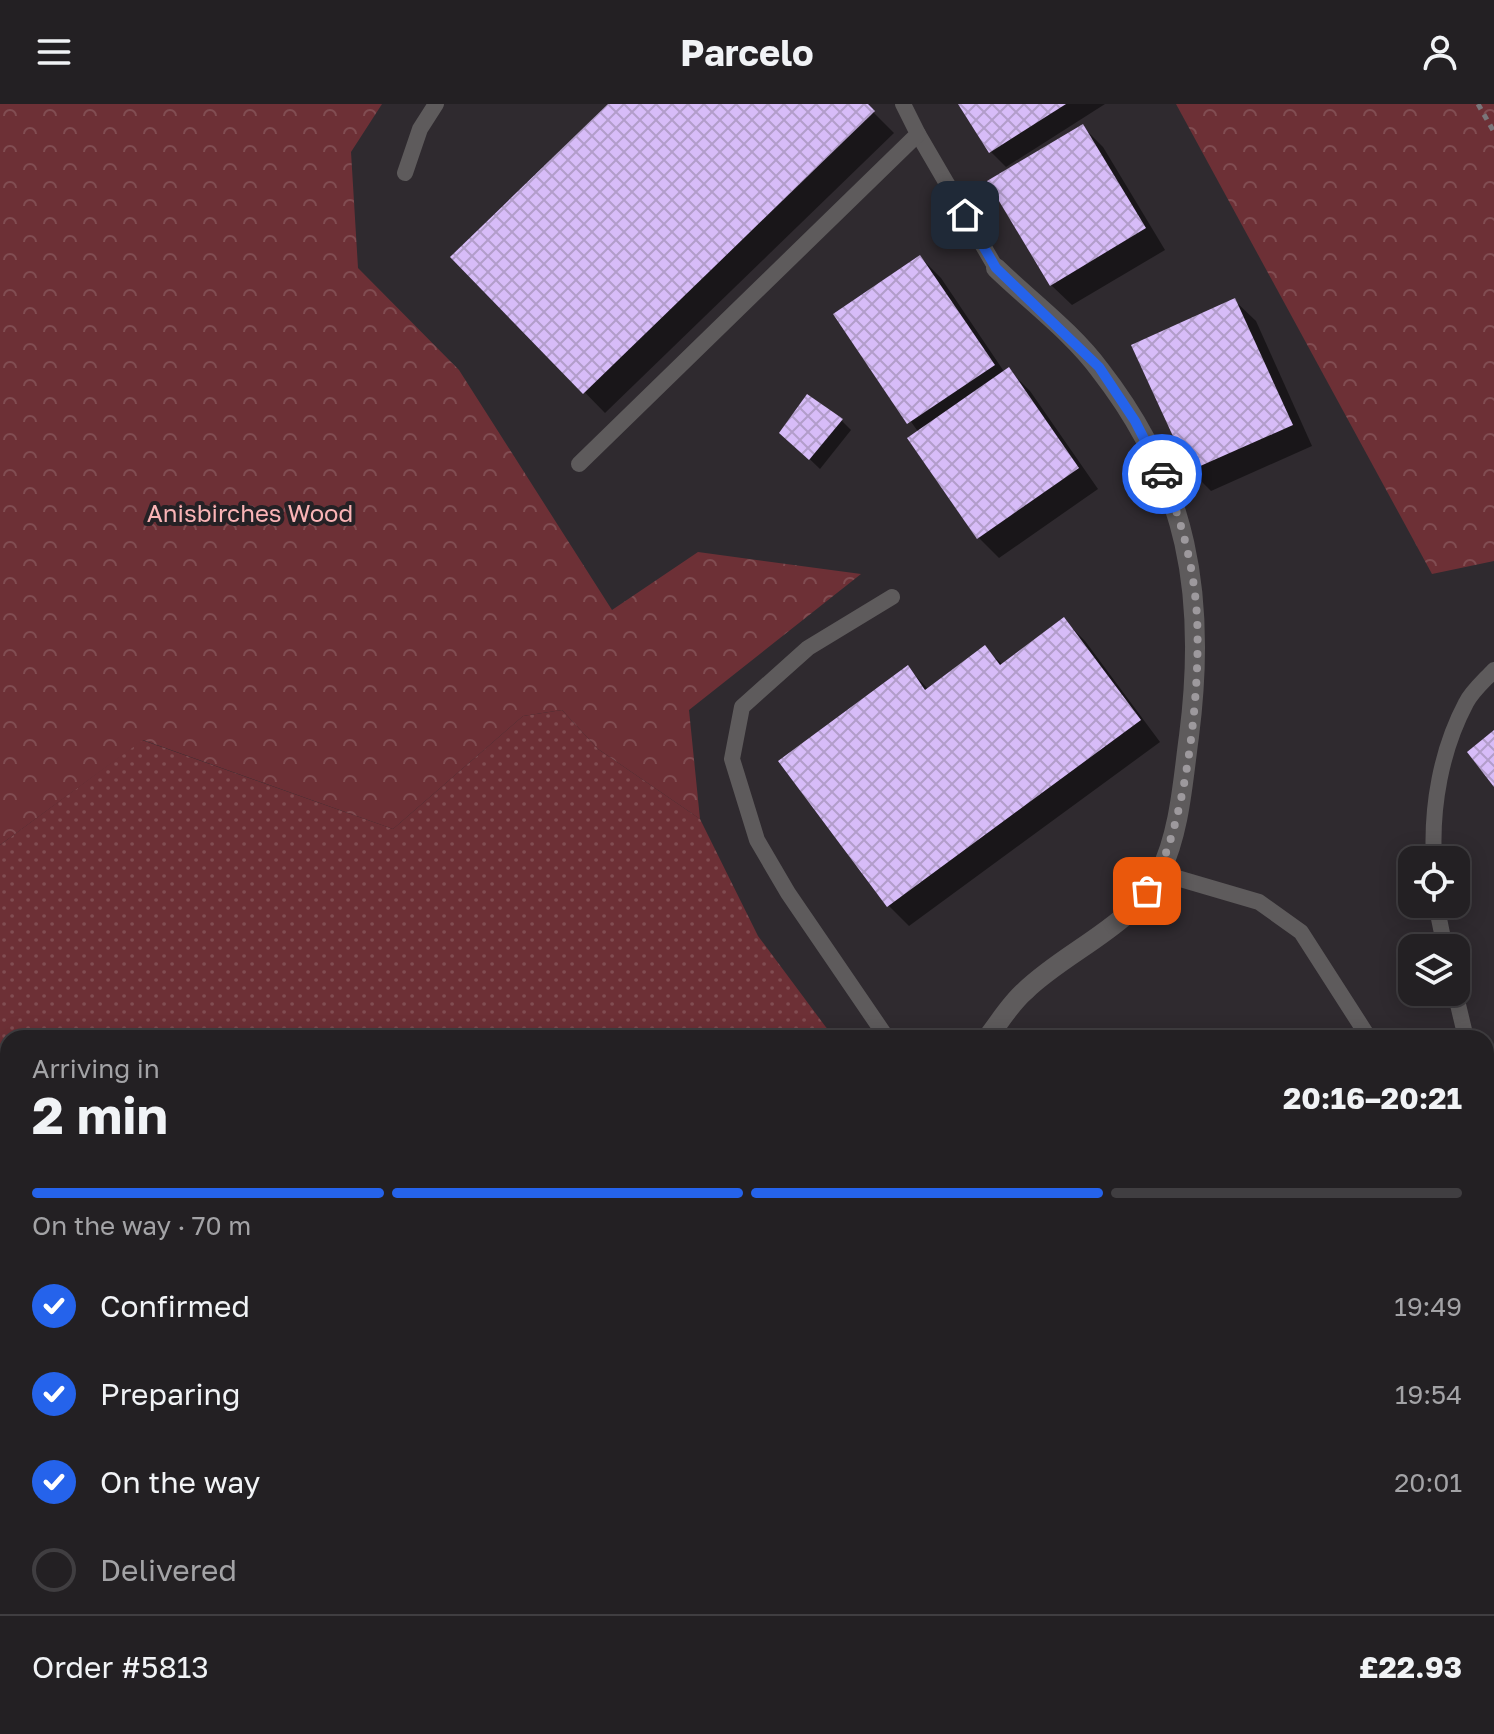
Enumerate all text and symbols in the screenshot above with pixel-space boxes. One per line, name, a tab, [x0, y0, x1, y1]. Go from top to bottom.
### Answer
icon: menu	[32, 30, 76, 74]
icon: person	[1418, 30, 1462, 74]
text: Parcelo	[680, 31, 814, 74]
pin	[931, 181, 999, 249]
icon: home	[943, 193, 987, 237]
courier	[1122, 434, 1202, 514]
icon: car	[1140, 452, 1184, 496]
park label: Anisbirches Wood	[147, 498, 353, 527]
map controls	[1398, 846, 1470, 1006]
button: locate	[1398, 846, 1470, 918]
pin	[1113, 857, 1181, 925]
icon: bag	[1125, 869, 1169, 913]
button: layers	[1398, 934, 1470, 1006]
text: Arriving in	[32, 1053, 160, 1084]
text: 20:16–20:21	[1283, 1080, 1462, 1116]
text: 2 min	[32, 1083, 168, 1145]
text: On the way · 70 m	[32, 1210, 251, 1241]
icon: check	[32, 1284, 76, 1328]
text: Confirmed	[100, 1288, 250, 1324]
text: 19:49	[1394, 1291, 1462, 1322]
icon: check	[32, 1372, 76, 1416]
text: Preparing	[100, 1376, 241, 1412]
text: 19:54	[1395, 1379, 1462, 1410]
icon: check	[32, 1460, 76, 1504]
text: On the way	[100, 1464, 260, 1500]
text: 20:01	[1394, 1467, 1462, 1498]
text: Delivered	[100, 1552, 237, 1588]
text: Order #5813	[32, 1649, 209, 1685]
text: £22.93	[1359, 1649, 1462, 1685]

